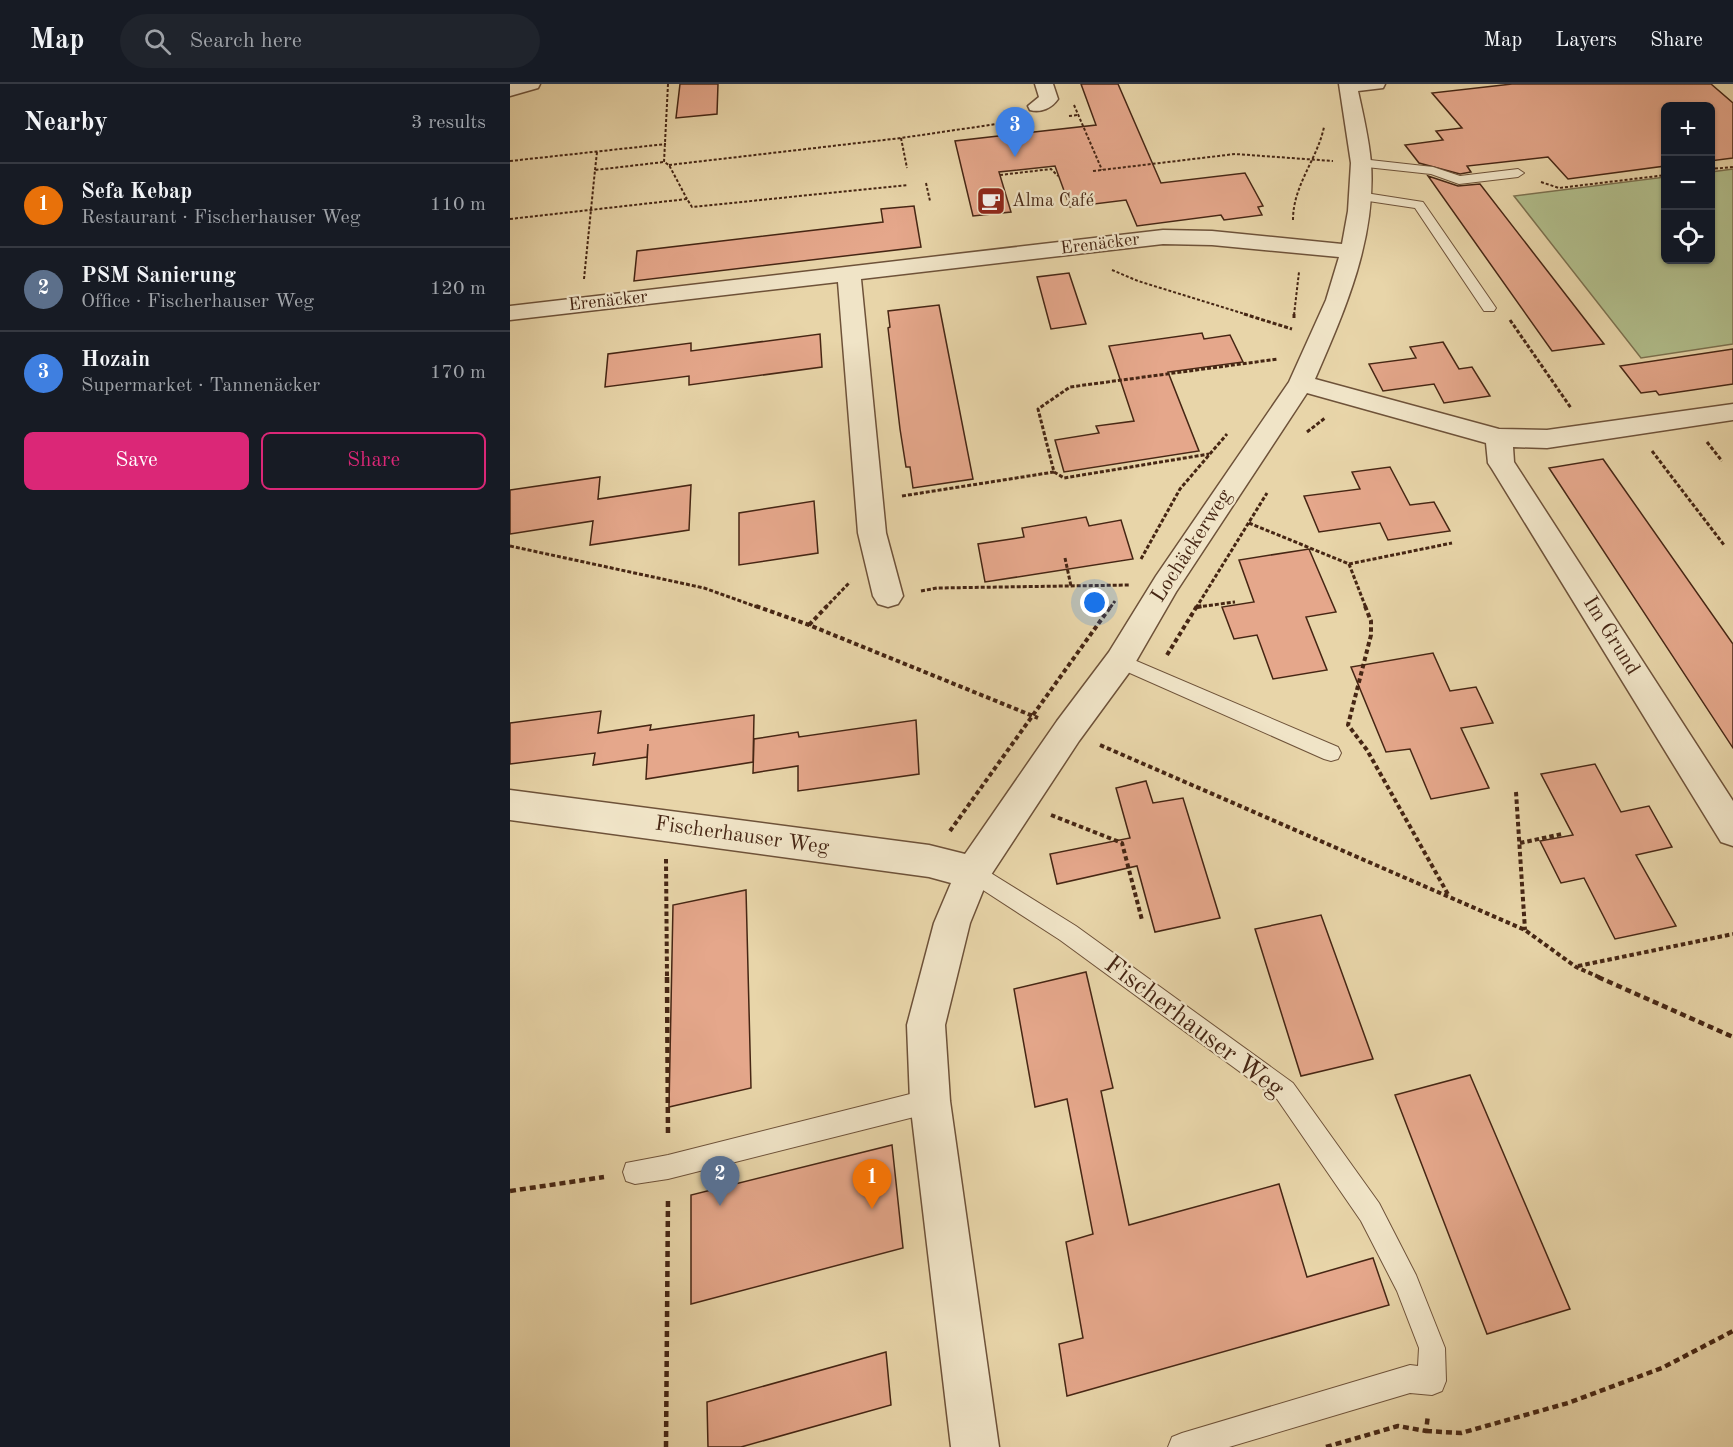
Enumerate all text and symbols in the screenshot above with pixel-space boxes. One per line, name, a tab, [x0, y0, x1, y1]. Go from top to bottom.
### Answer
search box	[120, 14, 540, 68]
icon: search	[141, 25, 174, 58]
text: Map	[30, 27, 84, 55]
text: Search here	[189, 30, 302, 52]
text: Map	[1483, 30, 1522, 51]
text: Layers	[1555, 30, 1617, 51]
text: Share	[1650, 30, 1703, 51]
map controls	[1661, 102, 1715, 264]
button: +	[1661, 102, 1715, 156]
pin: 3	[996, 107, 1034, 157]
text: Nearby	[24, 110, 108, 136]
text: 3 results	[411, 113, 486, 133]
button: −	[1661, 156, 1715, 210]
text: Sefa Kebap	[81, 181, 192, 203]
cafe icon: Alma Café	[975, 185, 1007, 217]
place label: Alma Café	[1012, 192, 1094, 210]
text: 1	[38, 195, 49, 215]
text: 110 m	[430, 195, 486, 215]
text: Restaurant · Fischerhauser Weg	[81, 208, 361, 228]
button: locate	[1661, 210, 1715, 264]
street label: Erenäcker	[1059, 230, 1141, 258]
text: PSM Sanierung	[81, 265, 236, 287]
text: 2	[38, 279, 49, 299]
text: 120 m	[430, 279, 486, 299]
street label: Erenäcker	[567, 288, 649, 314]
text: Office · Fischerhauser Weg	[81, 292, 314, 312]
text: Hozain	[81, 349, 150, 371]
text: 3	[38, 363, 49, 383]
text: 170 m	[430, 363, 486, 383]
text: Supermarket · Tannenäcker	[81, 376, 320, 396]
button: Save	[24, 432, 249, 490]
button: Share	[261, 432, 486, 490]
street label: Lochäckerweg	[1148, 485, 1237, 606]
your location	[1080, 588, 1109, 617]
street label: Im Grund	[1579, 593, 1643, 679]
street label: Fischerhauser Weg	[654, 813, 831, 859]
street label: Fischerhauser Weg	[1099, 951, 1289, 1103]
pin: 2	[700, 1156, 740, 1206]
pin: 1	[852, 1160, 892, 1209]

